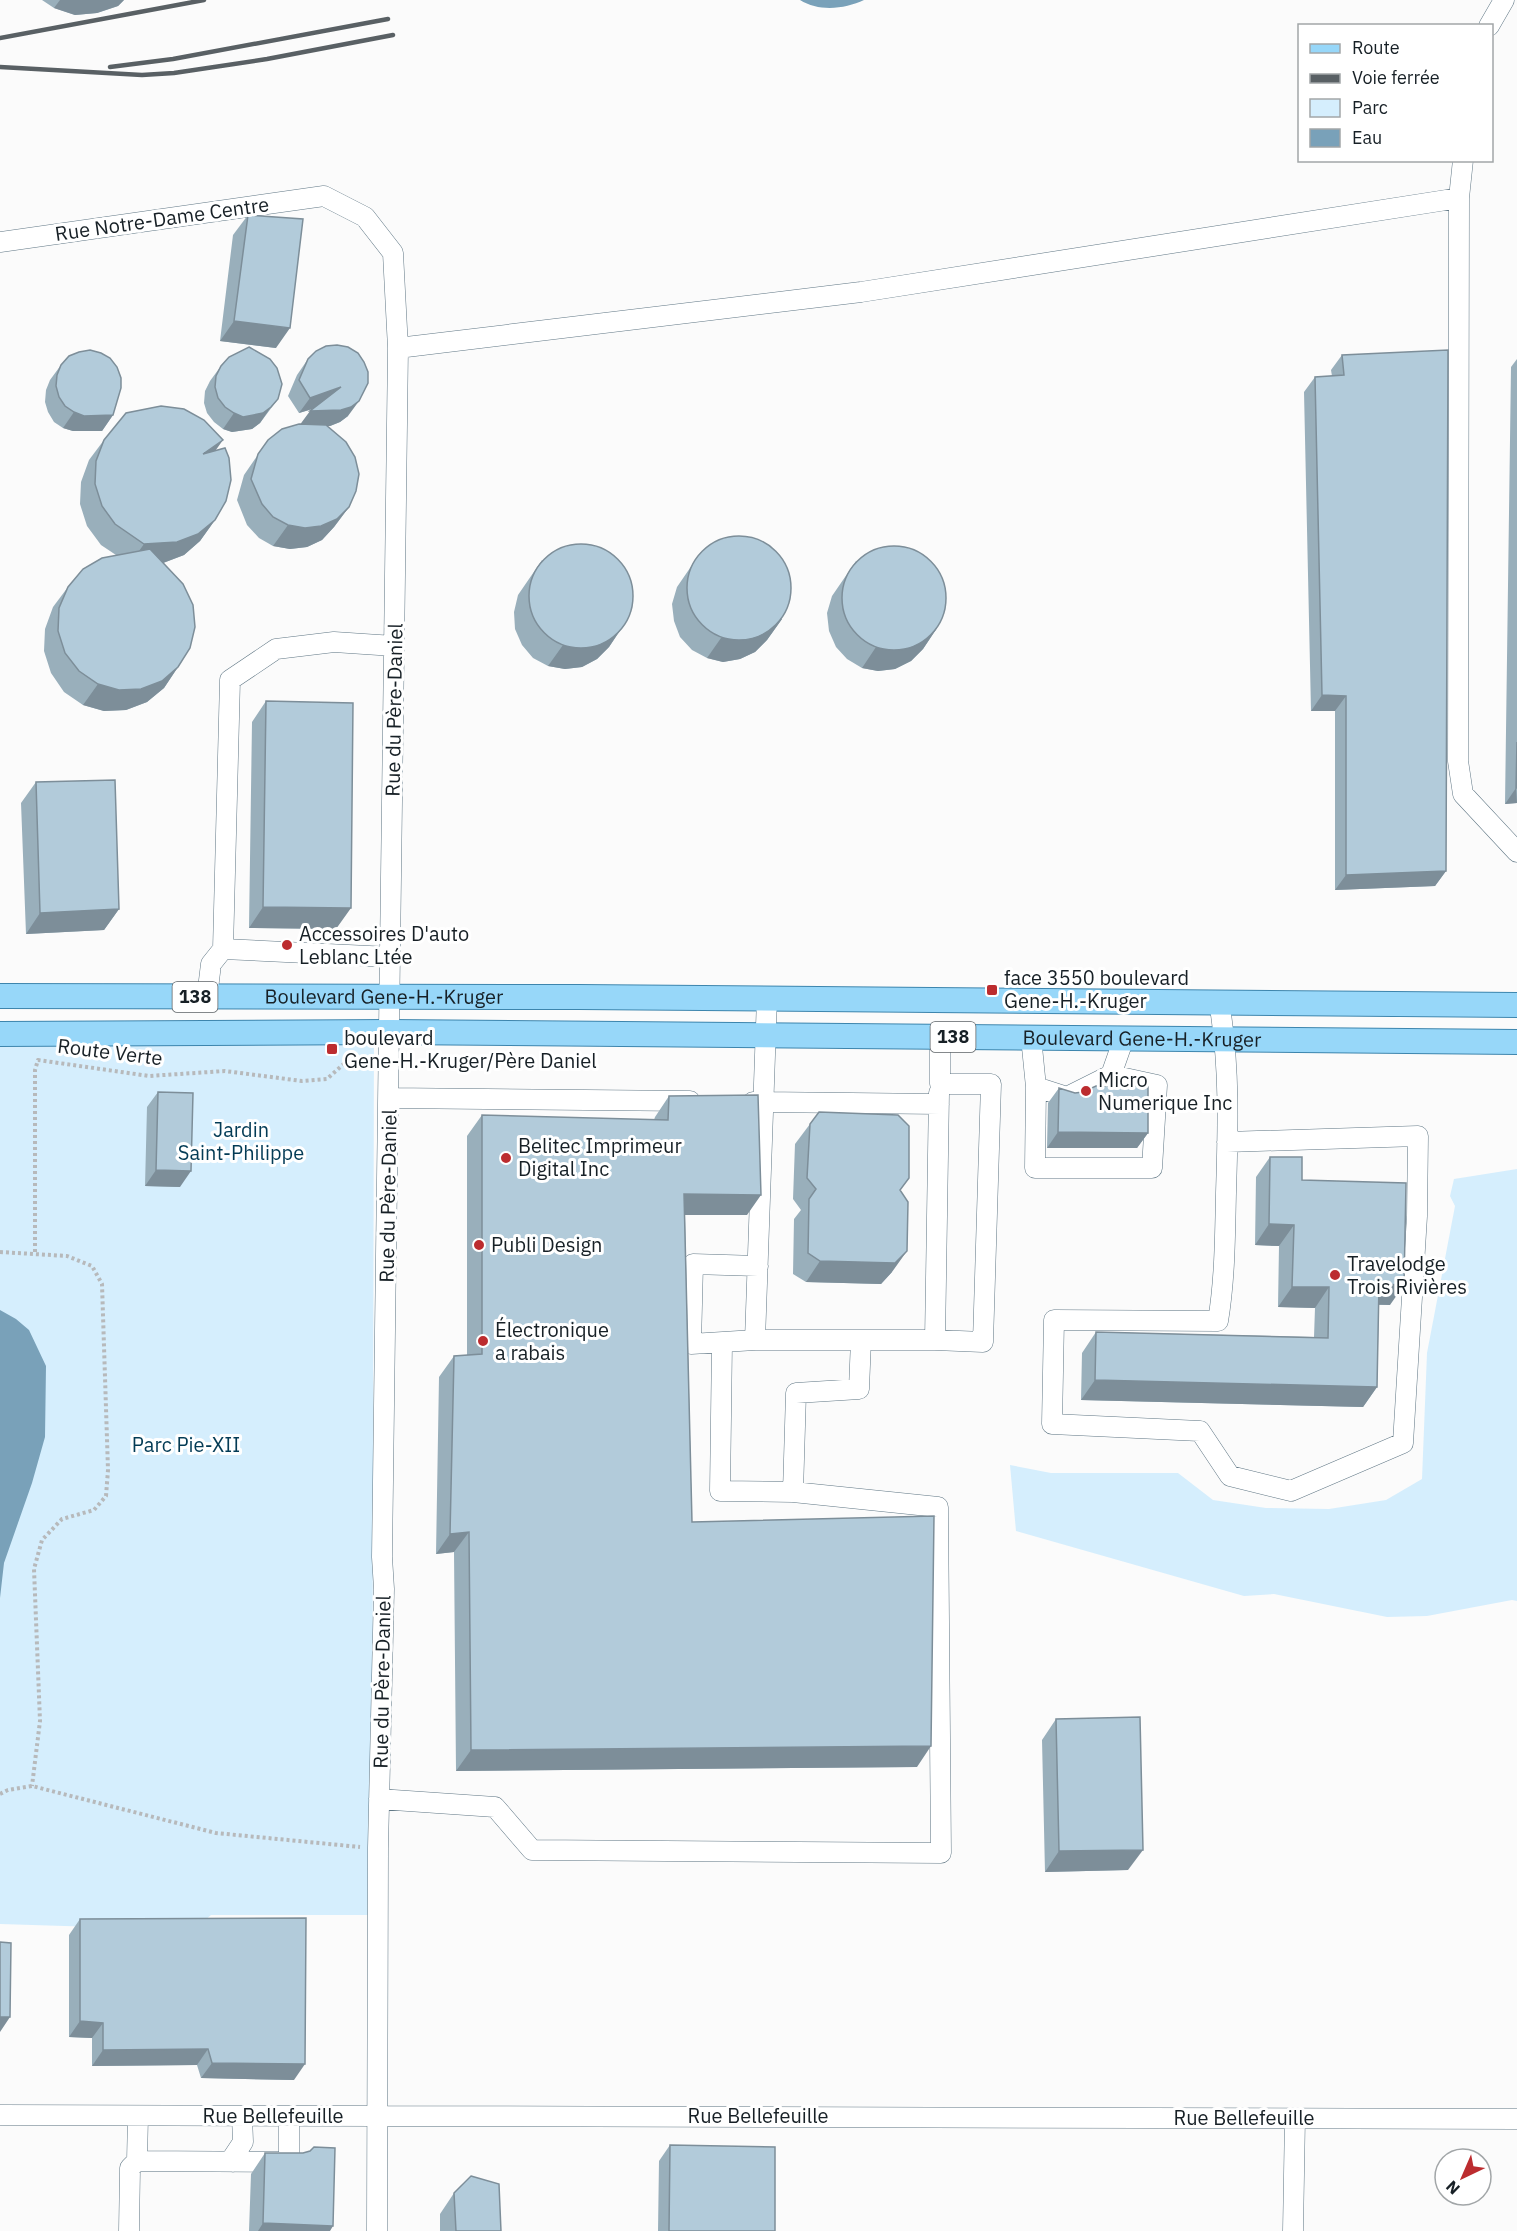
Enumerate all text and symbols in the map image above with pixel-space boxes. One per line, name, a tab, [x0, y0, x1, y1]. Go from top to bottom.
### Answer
legend	[1298, 24, 1493, 162]
text: Route	[1352, 36, 1400, 59]
text: Voie ferrée	[1352, 66, 1440, 89]
text: Parc	[1352, 96, 1388, 119]
text: Eau	[1352, 126, 1382, 149]
street label: Rue Notre-Dame Centre	[53, 190, 271, 247]
street label: Rue du Père-Daniel	[378, 623, 409, 797]
place label: Accessoires D'auto Leblanc Ltée	[299, 920, 469, 970]
marker: Accessoires D'auto Leblanc Ltée	[280, 938, 294, 952]
place label: face 3550 boulevard Gene-H.-Kruger	[1004, 964, 1189, 1014]
road number: 138	[172, 982, 218, 1012]
street label: Boulevard Gene-H.-Kruger	[265, 982, 503, 1010]
marker: face 3550 boulevard Gene-H.-Kruger	[985, 983, 999, 997]
road number: 138	[930, 1022, 976, 1052]
place label: boulevard Gene-H.-Kruger/Père Daniel	[344, 1024, 597, 1074]
street label: Boulevard Gene-H.-Kruger	[1022, 1024, 1262, 1053]
street label: Route Verte	[56, 1032, 164, 1071]
marker: boulevard Gene-H.-Kruger/Père Daniel	[325, 1042, 339, 1056]
place label: Micro Numerique Inc	[1098, 1066, 1232, 1116]
marker: Micro Numerique Inc	[1079, 1084, 1093, 1098]
street label: Rue du Père-Daniel	[372, 1109, 403, 1283]
park label: Jardin Saint-Philippe	[178, 1116, 304, 1166]
place label: Belitec Imprimeur Digital Inc	[518, 1132, 682, 1182]
marker: Belitec Imprimeur Digital Inc	[499, 1151, 513, 1165]
place label: Publi Design	[491, 1231, 602, 1258]
marker: Publi Design	[472, 1238, 486, 1252]
place label: Travelodge Trois Rivières	[1347, 1250, 1467, 1300]
marker: Travelodge Trois Rivières	[1328, 1268, 1342, 1282]
place label: Électronique a rabais	[495, 1316, 609, 1366]
marker: Électronique a rabais	[476, 1334, 490, 1348]
park label: Parc Pie-XII	[132, 1431, 240, 1458]
street label: Rue du Père-Daniel	[366, 1595, 397, 1769]
street label: Rue Bellefeuille	[202, 2102, 344, 2129]
street label: Rue Bellefeuille	[687, 2102, 829, 2129]
street label: Rue Bellefeuille	[1173, 2104, 1315, 2131]
north arrow	[1433, 2147, 1493, 2207]
text: N	[1441, 2177, 1464, 2199]

